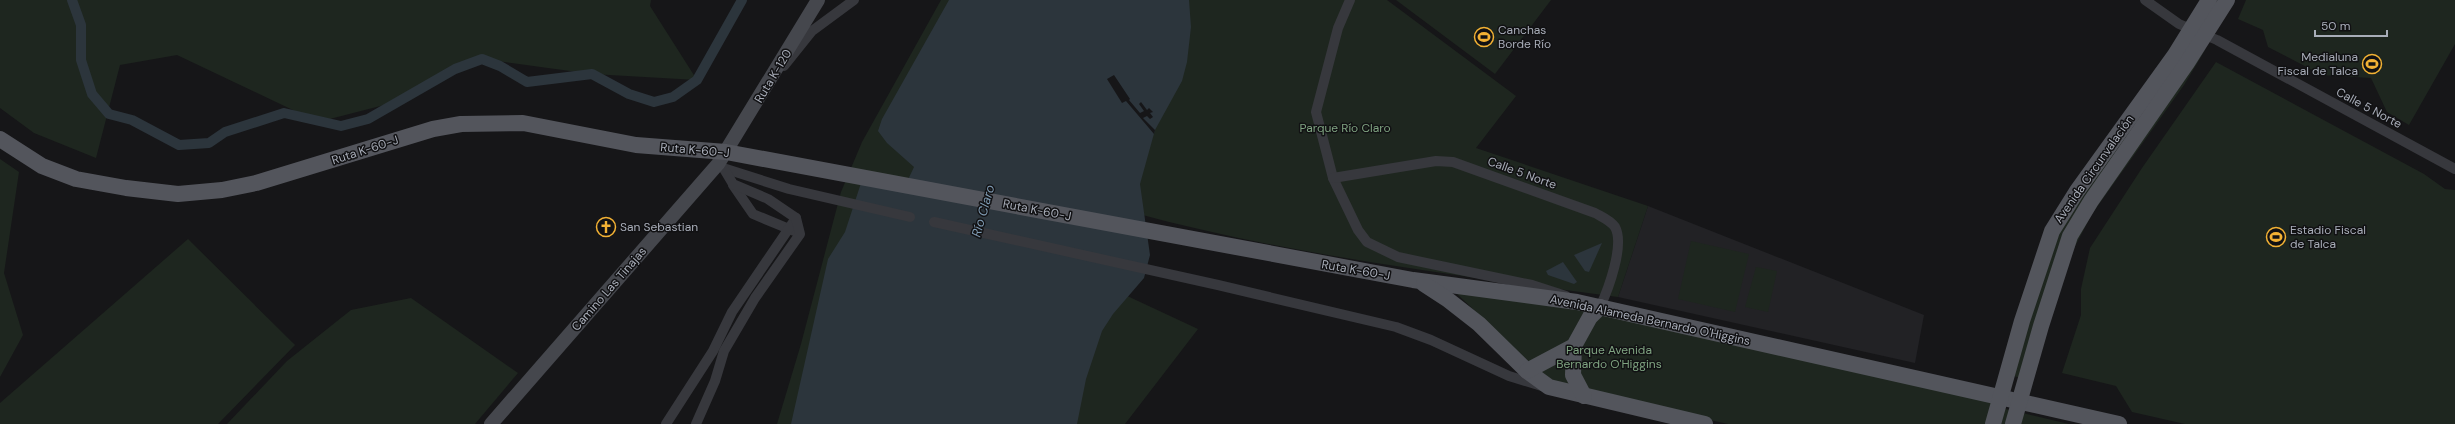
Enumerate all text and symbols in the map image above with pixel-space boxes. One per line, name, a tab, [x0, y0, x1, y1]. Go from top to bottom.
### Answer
scale bar	[2315, 12, 2387, 38]
text: 50 m	[2321, 18, 2350, 34]
place label: Canchas Borde Río	[1498, 22, 1551, 52]
sports icon: Canchas Borde Río	[1473, 26, 1495, 48]
street label: Ruta K-120	[751, 46, 795, 106]
place label: Medialuna Fiscal de Talca	[2277, 49, 2358, 79]
sports icon: Medialuna Fiscal de Talca	[2361, 53, 2383, 75]
street label: Calle 5 Norte	[2333, 84, 2405, 132]
street label: Avenida Circunvalación	[2050, 112, 2138, 226]
park label: Parque Río Claro	[1299, 120, 1391, 136]
street label: Ruta K-60-J	[329, 132, 401, 168]
street label: Ruta K-60-J	[660, 139, 730, 161]
street label: Calle 5 Norte	[1485, 153, 1559, 193]
water label: Río Claro	[967, 183, 999, 239]
street label: Ruta K-60-J	[1001, 196, 1073, 224]
church icon: San Sebastian	[595, 216, 617, 238]
place label: San Sebastian	[620, 219, 698, 235]
place label: Estadio Fiscal de Talca	[2290, 222, 2366, 252]
sports icon: Estadio Fiscal de Talca	[2265, 226, 2287, 248]
street label: Camino Las Tinajas	[568, 244, 650, 334]
street label: Ruta K-60-J	[1320, 256, 1392, 284]
street label: Avenida Alameda Bernardo O'Higgins	[1548, 291, 1752, 349]
park label: Parque Avenida Bernardo O'Higgins	[1556, 342, 1662, 372]

